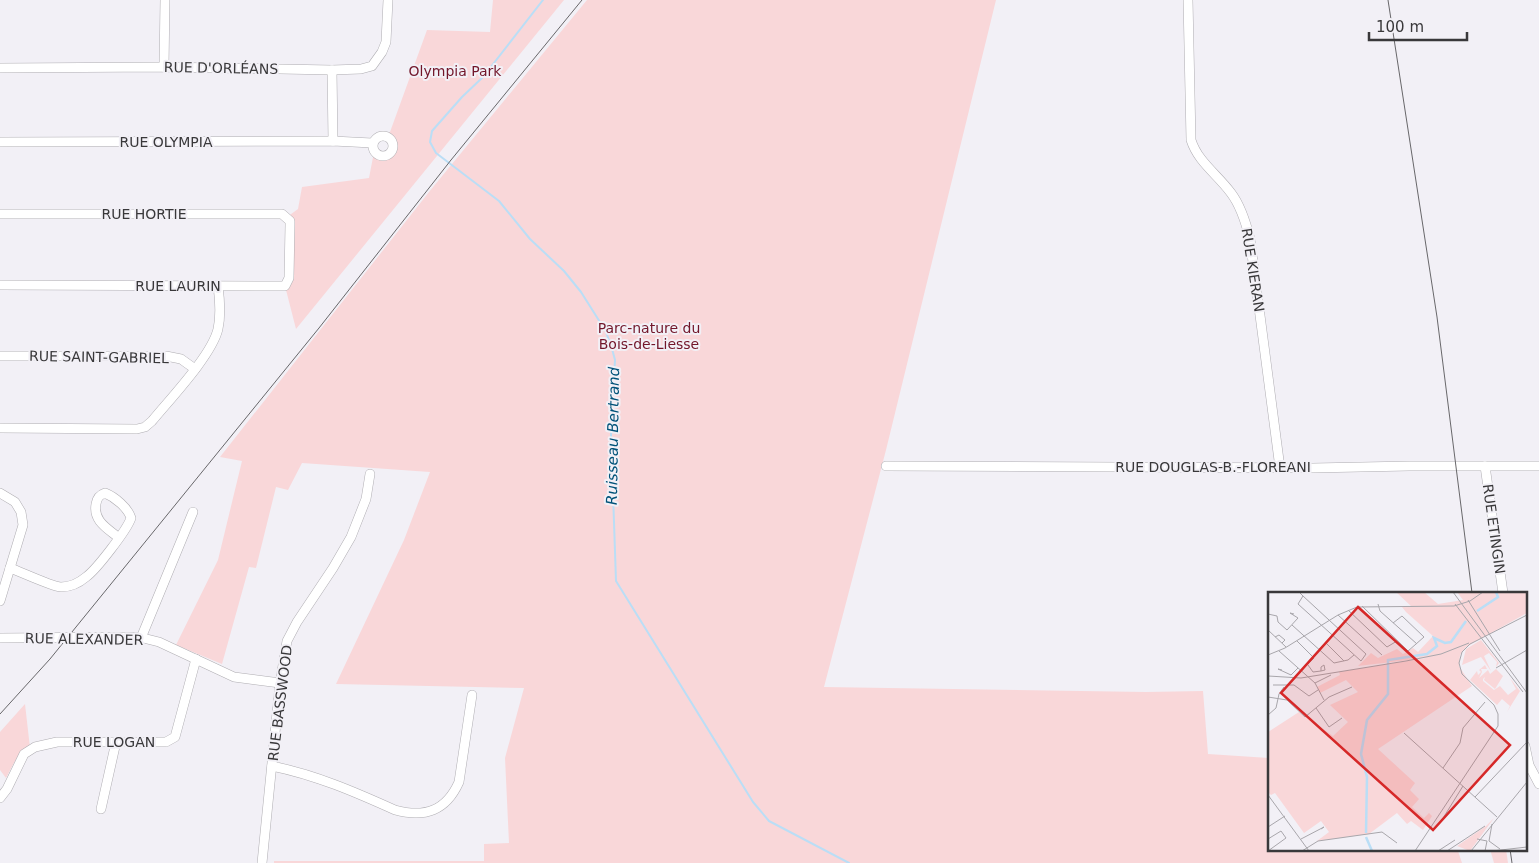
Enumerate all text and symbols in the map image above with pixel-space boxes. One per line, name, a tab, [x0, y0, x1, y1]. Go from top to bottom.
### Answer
scale bar	[1369, 10, 1466, 42]
text: 100 m	[1376, 18, 1424, 36]
street label: RUE D'ORLÉANS	[164, 59, 278, 77]
park label: Olympia Park	[409, 63, 502, 79]
street label: RUE OLYMPIA	[119, 134, 213, 150]
street label: RUE HORTIE	[101, 206, 187, 222]
street label: RUE KIERAN	[1238, 227, 1268, 313]
street label: RUE LAURIN	[135, 278, 221, 294]
park label: Parc-nature du Bois-de-Liesse	[598, 320, 700, 352]
street label: RUE SAINT-GABRIEL	[29, 348, 169, 366]
water label: Ruisseau Bertrand	[603, 366, 623, 505]
street label: RUE DOUGLAS-B.-FLOREANI	[1115, 459, 1311, 475]
street label: RUE ETINGIN	[1480, 483, 1508, 575]
inset map	[1268, 592, 1526, 850]
street label: RUE ALEXANDER	[25, 630, 144, 648]
street label: RUE BASSWOOD	[265, 644, 295, 762]
street label: RUE LOGAN	[73, 734, 155, 750]

